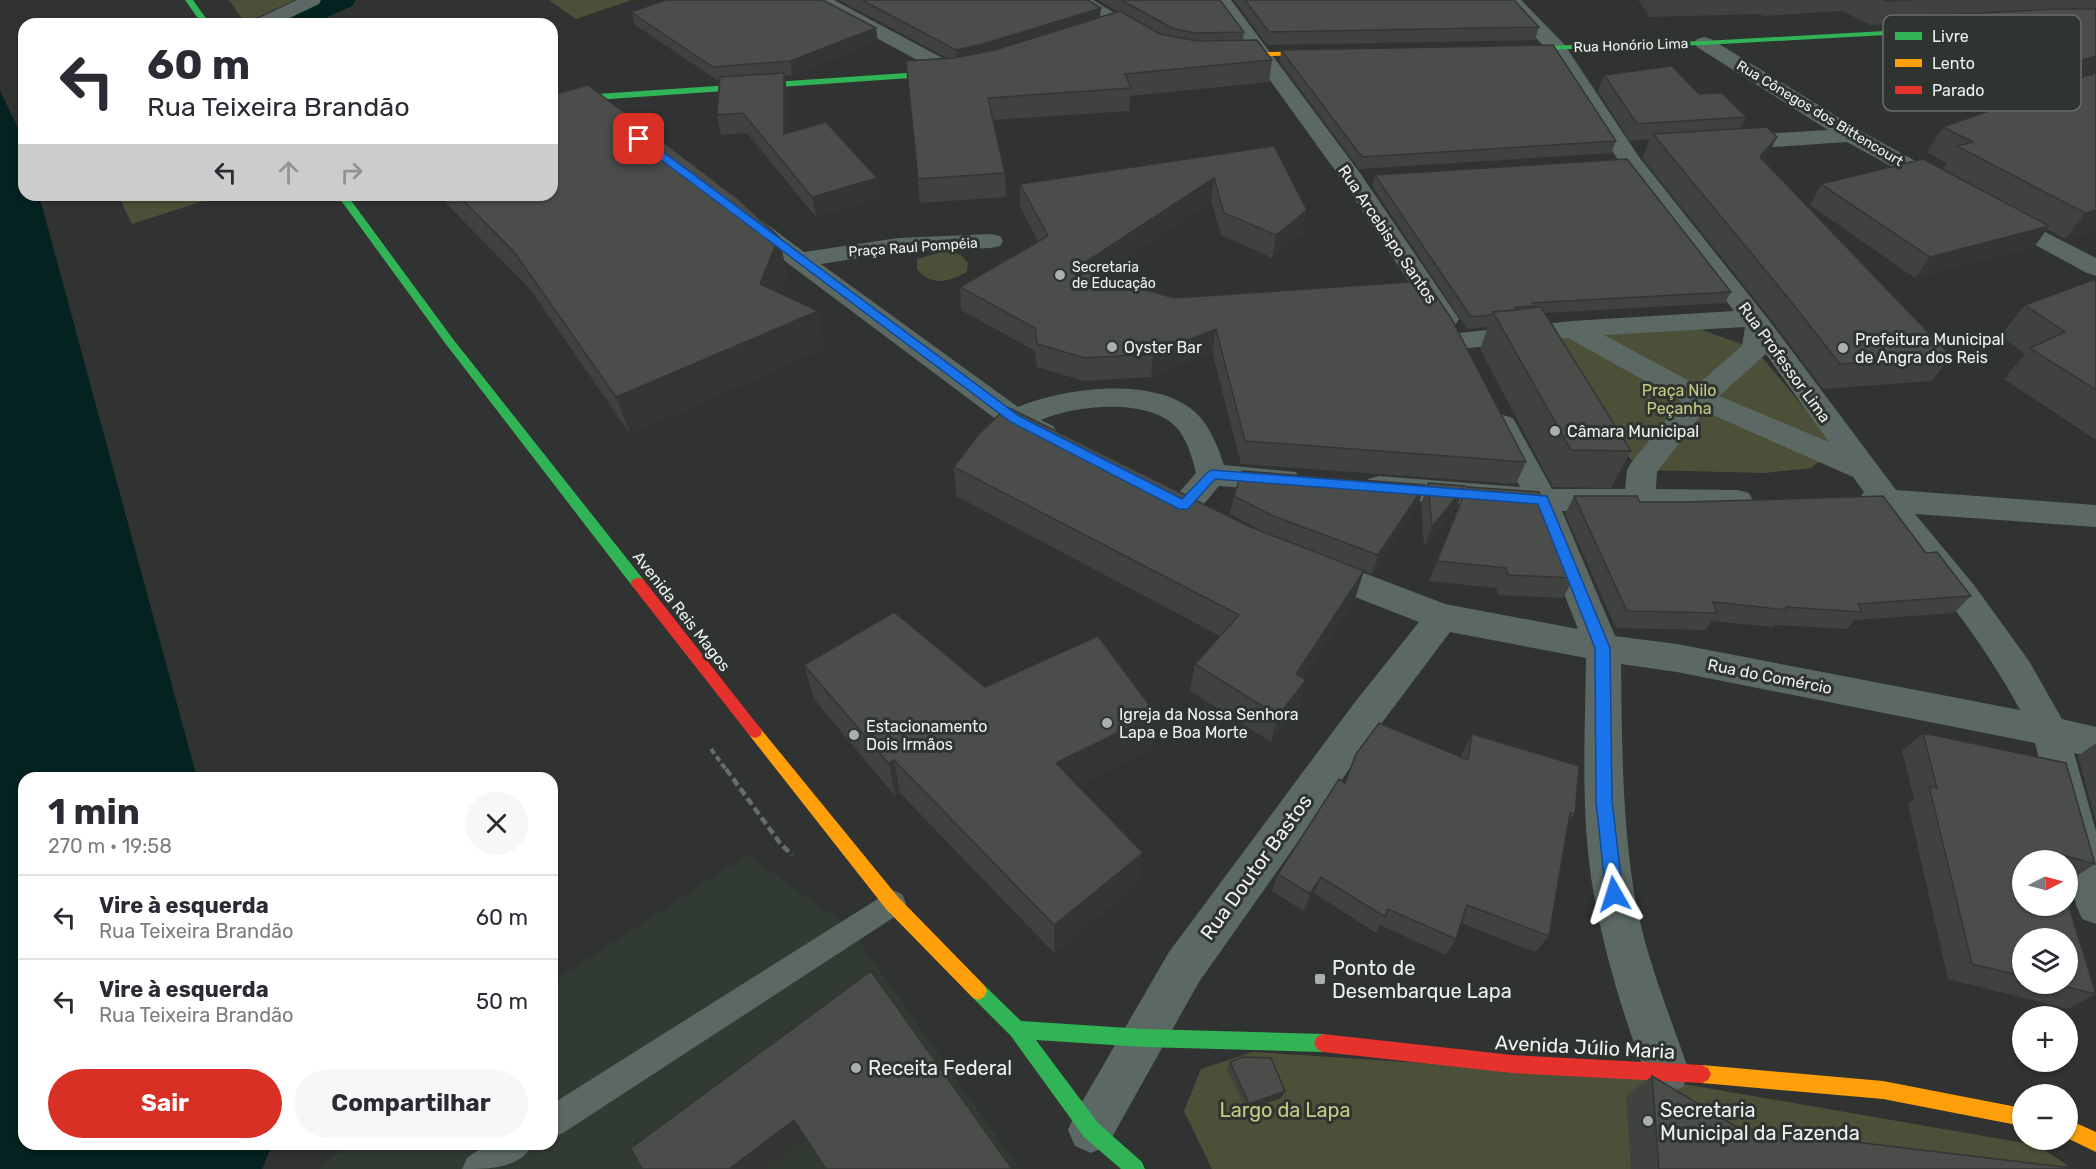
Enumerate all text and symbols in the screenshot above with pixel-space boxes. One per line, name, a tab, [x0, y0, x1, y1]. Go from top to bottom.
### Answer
legend	[1883, 15, 2081, 111]
text: Livre	[1932, 27, 1969, 46]
street label: Rua Honório Lima	[1573, 35, 1689, 56]
text: 60 m	[147, 40, 250, 90]
icon: left	[48, 42, 126, 120]
text: Lento	[1932, 54, 1975, 73]
street label: Rua Cônegos dos Bittencourt	[1733, 57, 1907, 170]
text: Parado	[1932, 81, 1984, 100]
text: Rua Teixeira Brandão	[147, 91, 410, 123]
pin	[613, 113, 664, 164]
icon: arrive	[622, 122, 655, 155]
icon: left	[209, 156, 242, 189]
icon: ahead	[272, 156, 305, 189]
icon: right	[335, 156, 368, 189]
street label: Rua Arcebispo Santos	[1334, 161, 1441, 307]
street label: Praça Raul Pompéia	[848, 234, 978, 260]
place label: Secretaria de Educação	[1072, 259, 1156, 292]
marker: Secretaria de Educação	[1053, 268, 1067, 282]
street label: Rua Professor Lima	[1735, 298, 1835, 426]
place label: Prefeitura Municipal de Angra dos Reis	[1855, 330, 2004, 367]
place label: Oyster Bar	[1124, 338, 1202, 357]
marker: Oyster Bar	[1105, 340, 1119, 354]
marker: Prefeitura Municipal de Angra dos Reis	[1836, 341, 1850, 355]
park label: Praça Nilo Peçanha	[1642, 381, 1716, 418]
place label: Câmara Municipal	[1567, 422, 1699, 441]
marker: Câmara Municipal	[1548, 424, 1562, 438]
street label: Avenida Reis Magos	[629, 547, 734, 675]
street label: Rua do Comércio	[1706, 655, 1834, 698]
place label: Igreja da Nossa Senhora Lapa e Boa Morte	[1119, 705, 1299, 742]
marker: Igreja da Nossa Senhora Lapa e Boa Morte	[1100, 716, 1114, 730]
place label: Estacionamento Dois Irmãos	[866, 717, 988, 754]
marker: Estacionamento Dois Irmãos	[847, 728, 861, 742]
text: 1 min	[48, 790, 140, 833]
street label: Rua Doutor Bastos	[1195, 790, 1317, 944]
button: close	[465, 792, 528, 855]
text: 270 m · 19:58	[48, 834, 172, 858]
north arrow	[2012, 850, 2078, 916]
map controls	[2012, 850, 2078, 1150]
position arrow	[1582, 862, 1646, 926]
text: Vire à esquerda	[99, 892, 269, 919]
icon: left	[48, 901, 81, 934]
text: 60 m	[476, 904, 528, 931]
text: Rua Teixeira Brandão	[99, 919, 294, 943]
button: layers	[2012, 928, 2078, 994]
place label: Ponto de Desembarque Lapa	[1332, 956, 1512, 1003]
marker: Ponto de Desembarque Lapa	[1313, 972, 1327, 986]
text: Vire à esquerda	[99, 976, 269, 1003]
icon: left	[48, 985, 81, 1018]
text: 50 m	[476, 988, 528, 1015]
text: Rua Teixeira Brandão	[99, 1003, 294, 1027]
button: +	[2012, 1006, 2078, 1072]
street label: Avenida Júlio Maria	[1494, 1030, 1676, 1064]
place label: Receita Federal	[868, 1056, 1012, 1080]
marker: Receita Federal	[849, 1061, 863, 1075]
button: Sair	[48, 1069, 282, 1138]
button: Compartilhar	[294, 1069, 528, 1138]
button: −	[2012, 1084, 2078, 1150]
park label: Largo da Lapa	[1219, 1098, 1351, 1122]
place label: Secretaria Municipal da Fazenda	[1660, 1098, 1860, 1145]
marker: Secretaria Municipal da Fazenda	[1641, 1114, 1655, 1128]

